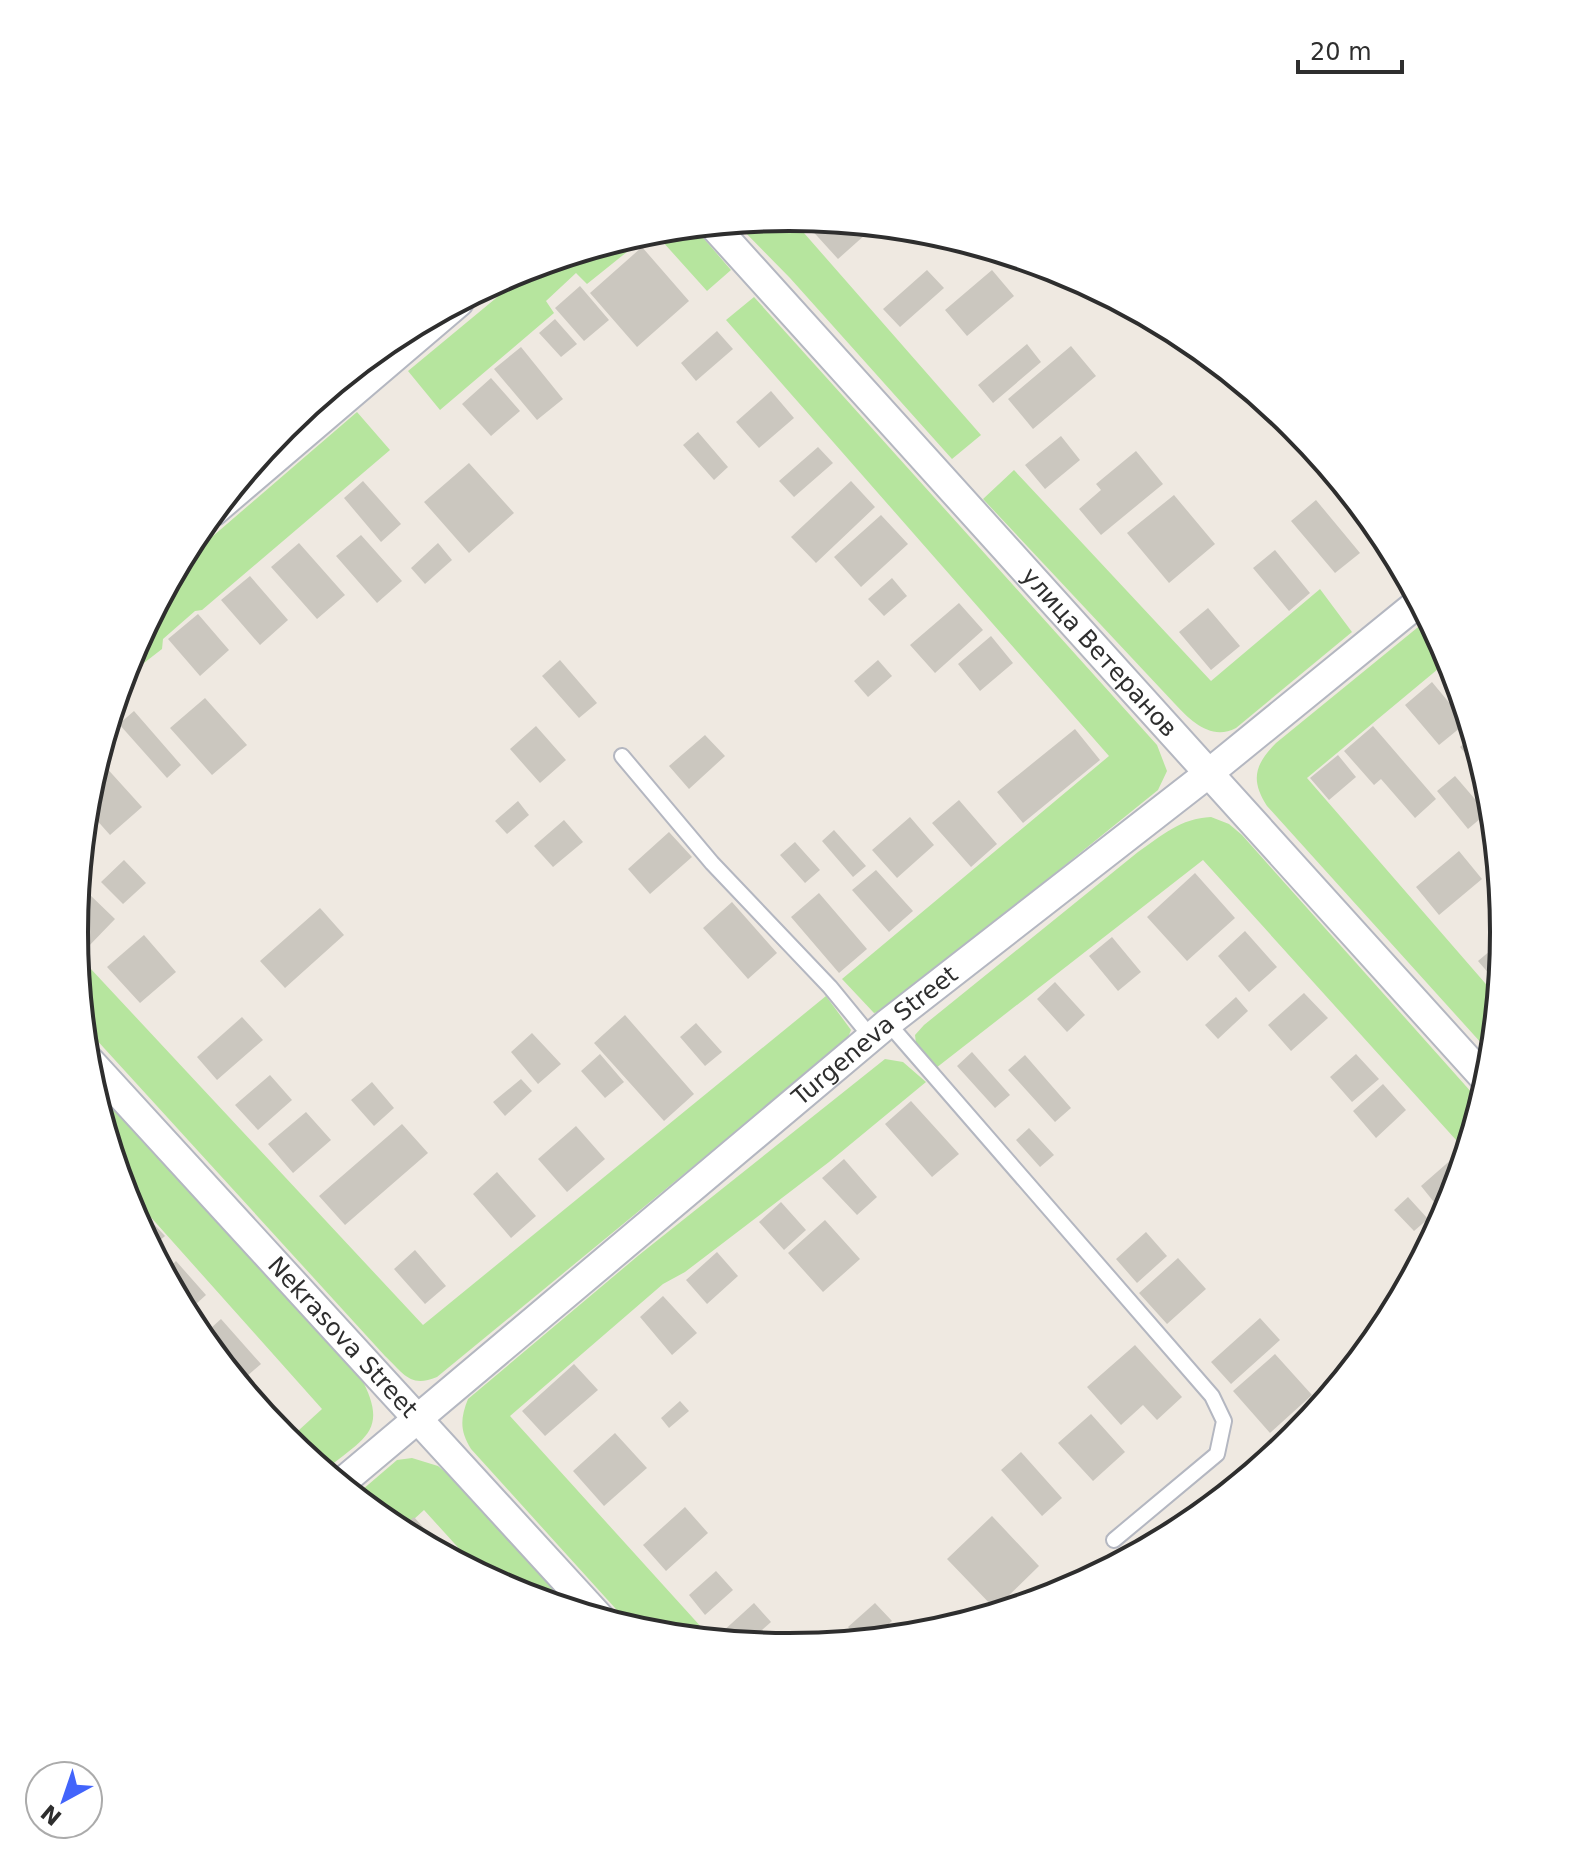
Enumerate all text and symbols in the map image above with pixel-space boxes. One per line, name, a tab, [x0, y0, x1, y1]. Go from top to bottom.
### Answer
scale bar	[1298, 24, 1402, 74]
text: 20 m	[1310, 38, 1372, 66]
street label: улица Ветеранов	[1016, 562, 1183, 743]
street label: Turgeneva Street	[786, 960, 963, 1112]
street label: Nekrasova Street	[262, 1251, 423, 1423]
north arrow	[24, 1760, 104, 1840]
text: N	[36, 1799, 67, 1830]

